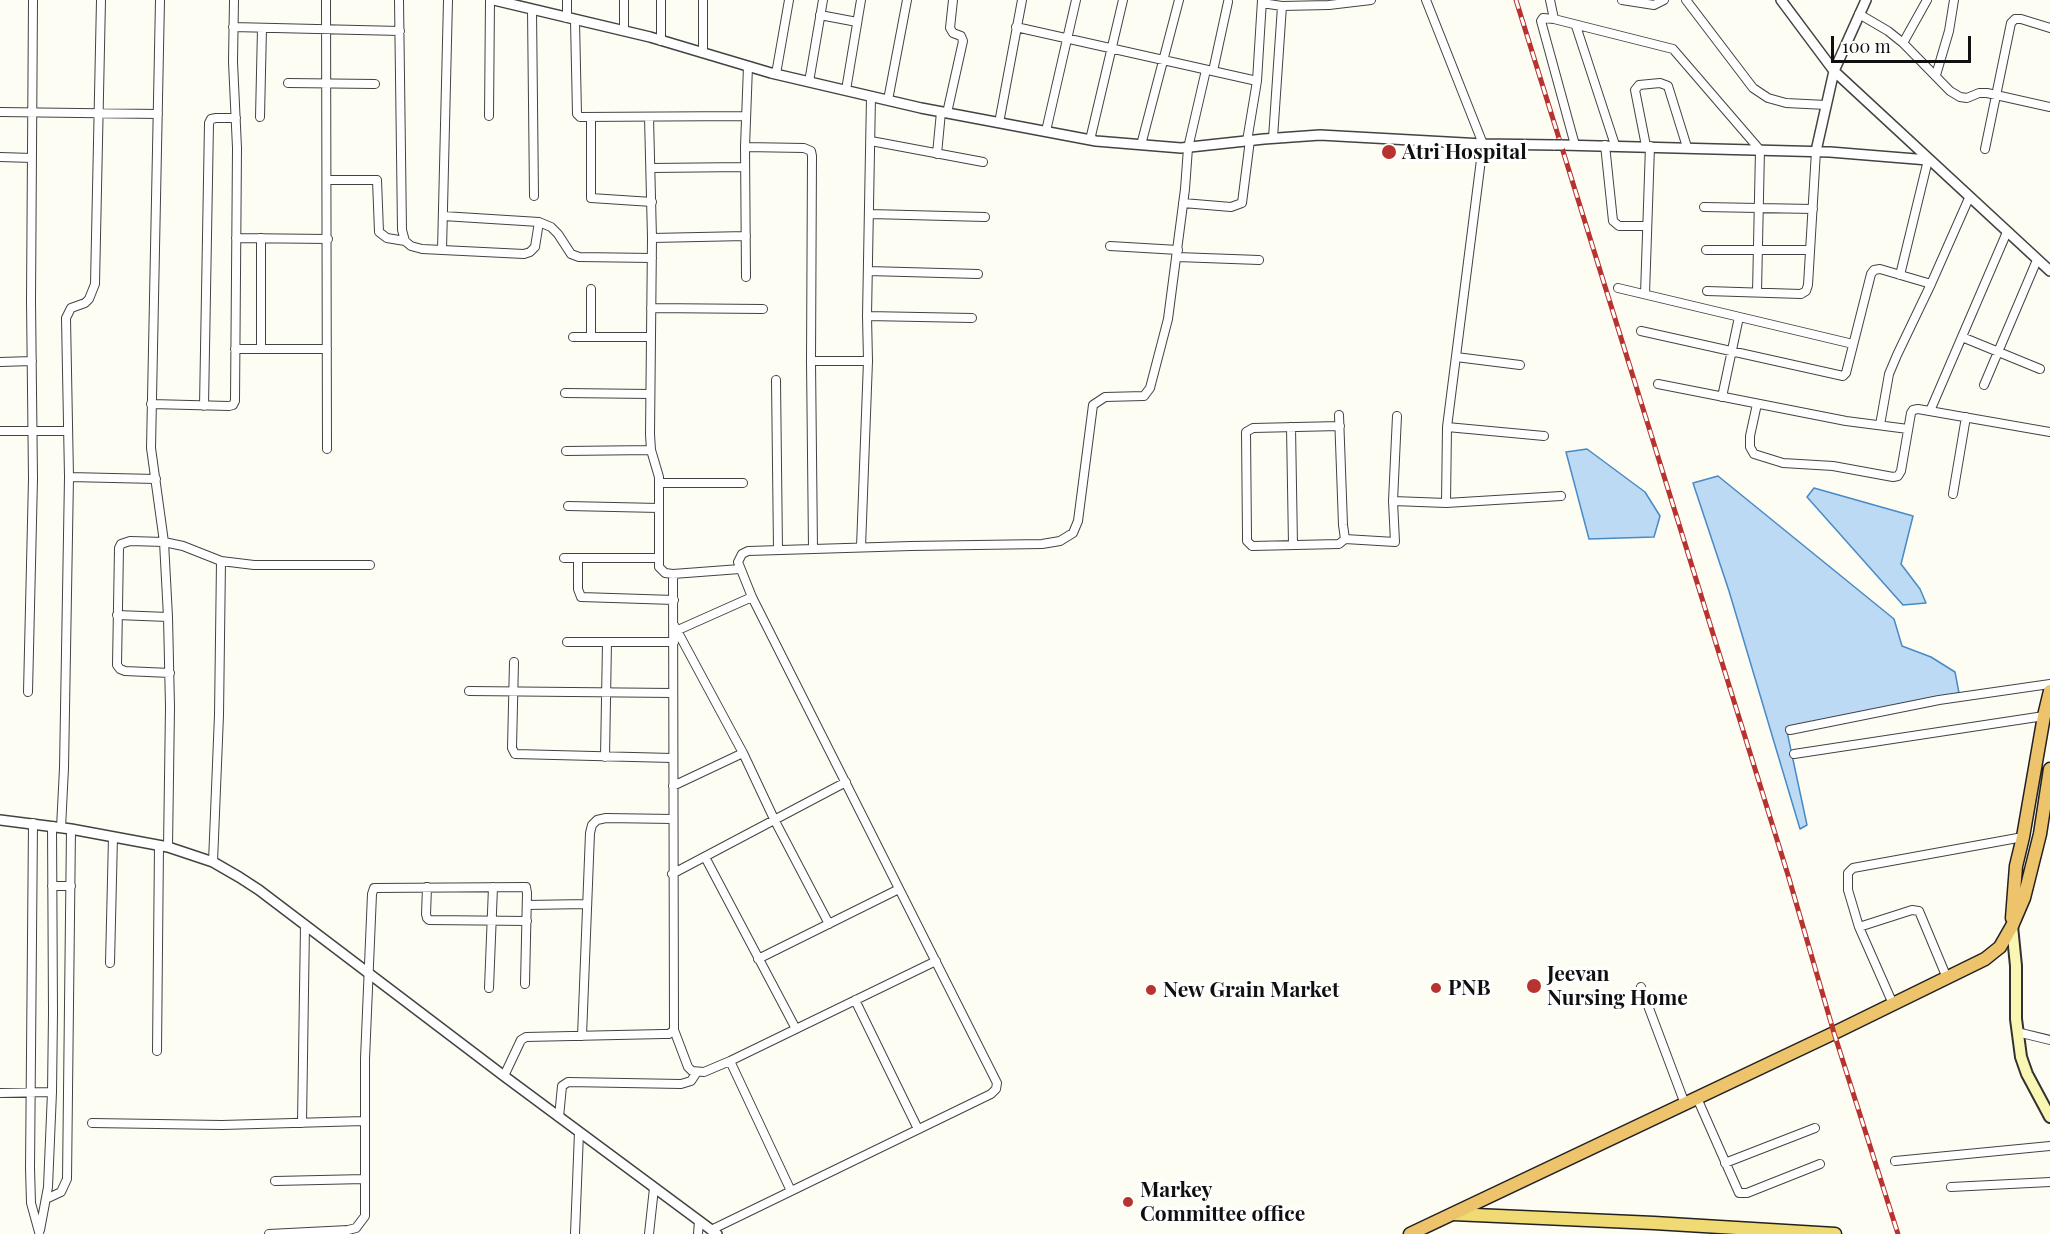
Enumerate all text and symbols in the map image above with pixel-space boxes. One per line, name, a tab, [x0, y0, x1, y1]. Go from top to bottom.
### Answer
scale bar	[1834, 24, 1974, 62]
text: 100 m	[1842, 34, 1891, 58]
place label: Atri Hospital	[1402, 139, 1527, 165]
marker: Atri Hospital	[1380, 143, 1398, 161]
place label: Jeevan Nursing Home	[1547, 961, 1688, 1011]
place label: PNB	[1448, 975, 1491, 1001]
place label: New Grain Market	[1163, 977, 1339, 1003]
marker: Jeevan Nursing Home	[1525, 977, 1543, 995]
marker: PNB	[1429, 981, 1443, 995]
marker: New Grain Market	[1144, 983, 1158, 997]
place label: Markey Committee office	[1140, 1177, 1305, 1227]
marker: Markey Committee office	[1121, 1195, 1135, 1209]

